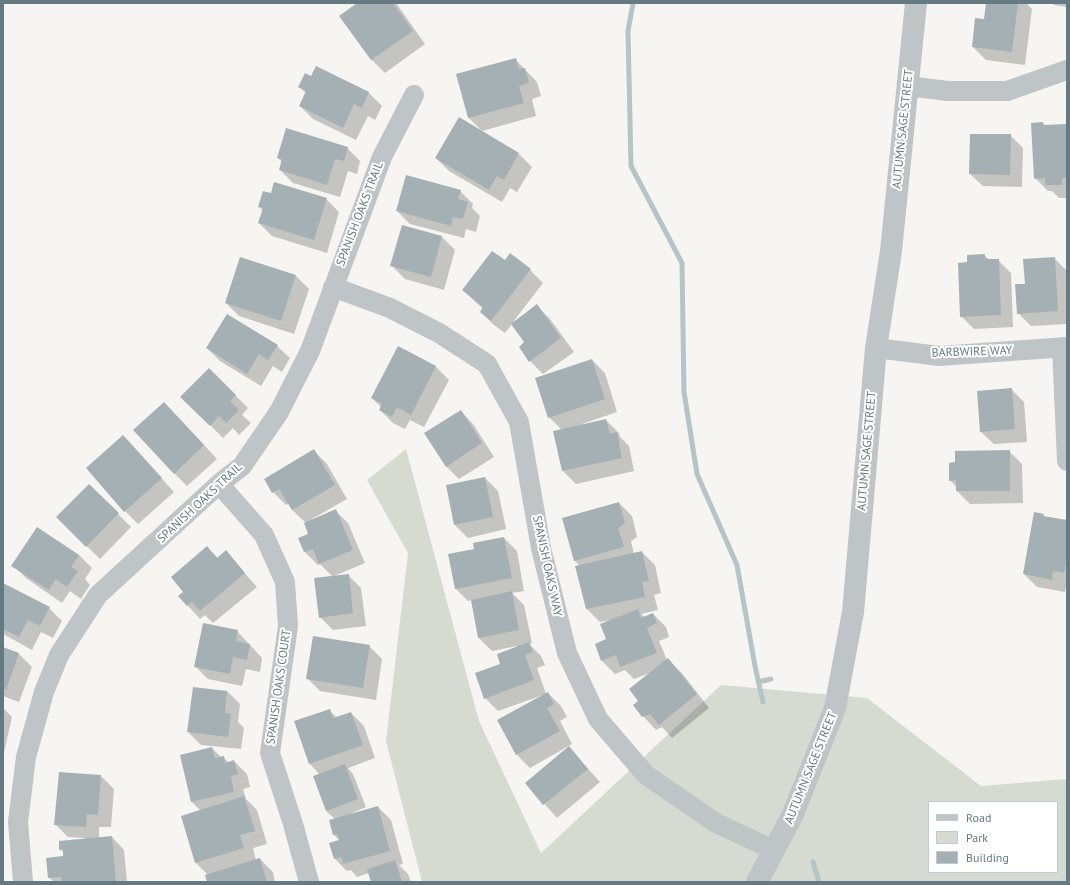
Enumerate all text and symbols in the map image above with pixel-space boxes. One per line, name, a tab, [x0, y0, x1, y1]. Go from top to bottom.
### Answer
street label: AUTUMN SAGE STREET	[890, 69, 916, 189]
street label: SPANISH OAKS TRAIL	[333, 160, 387, 268]
street label: BARBWIRE WAY	[931, 343, 1013, 361]
street label: AUTUMN SAGE STREET	[855, 391, 879, 511]
street label: SPANISH OAKS TRAIL	[155, 460, 245, 546]
street label: SPANISH OAKS WAY	[529, 514, 565, 618]
street label: SPANISH OAKS COURT	[264, 629, 294, 745]
street label: AUTUMN SAGE STREET	[782, 710, 840, 826]
legend	[928, 801, 1058, 873]
text: Road	[966, 810, 991, 825]
text: Park	[966, 830, 988, 845]
text: Building	[966, 850, 1009, 865]

